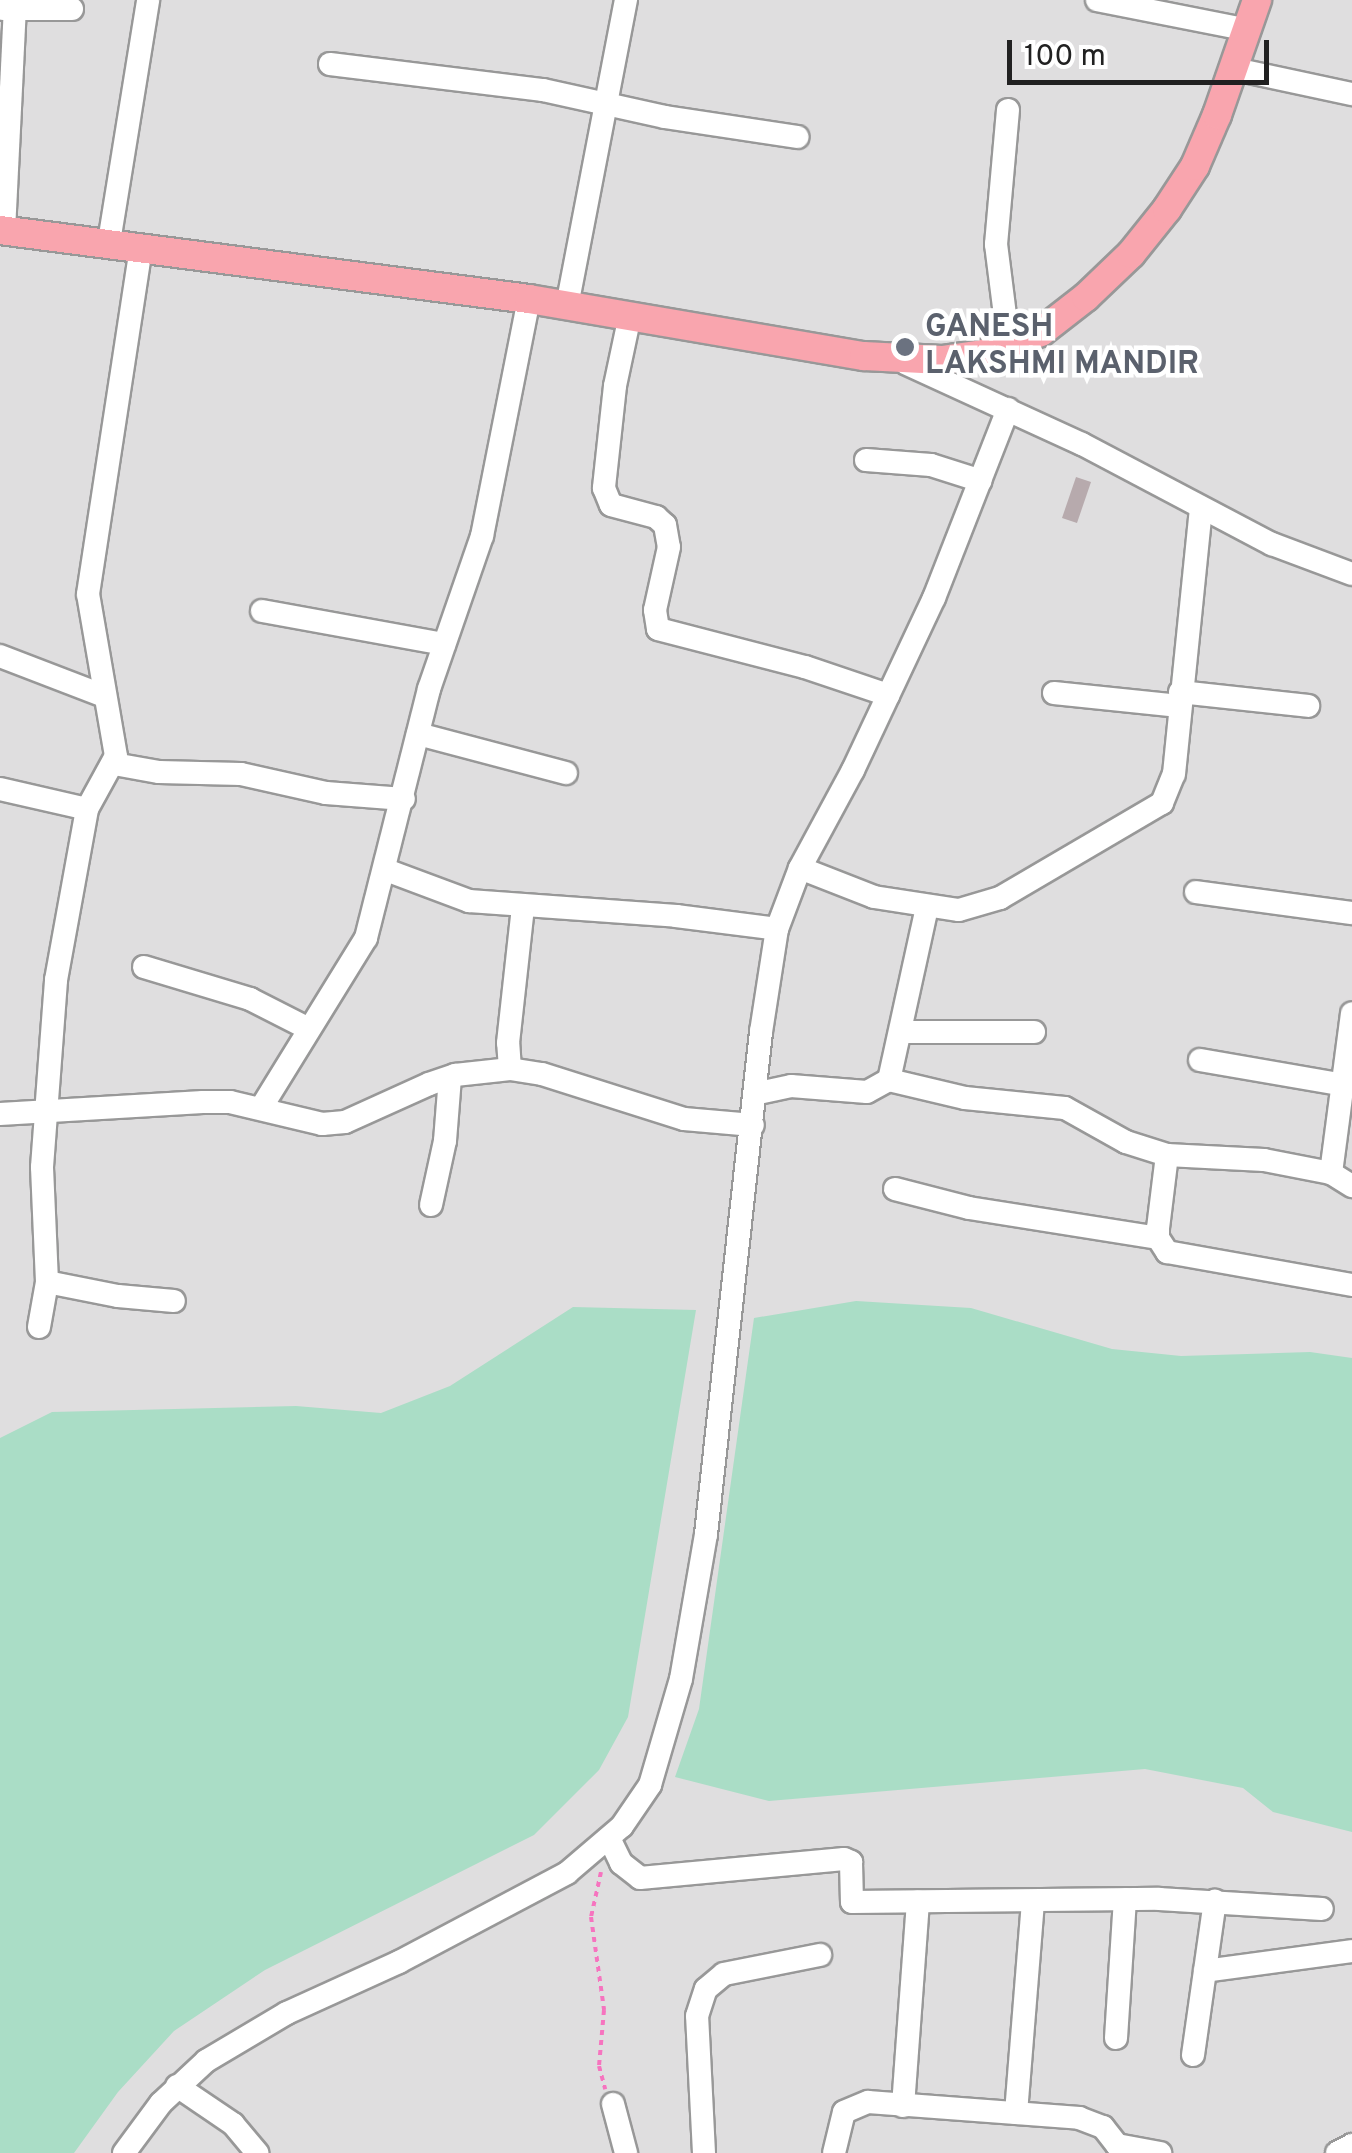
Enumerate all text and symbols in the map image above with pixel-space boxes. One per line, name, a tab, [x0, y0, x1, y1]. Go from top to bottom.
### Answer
scale bar	[1012, 20, 1274, 82]
text: 100 m	[1024, 39, 1106, 76]
place label: GANESH LAKSHMI MANDIR	[925, 310, 1199, 385]
marker: GANESH LAKSHMI MANDIR	[894, 336, 916, 358]

